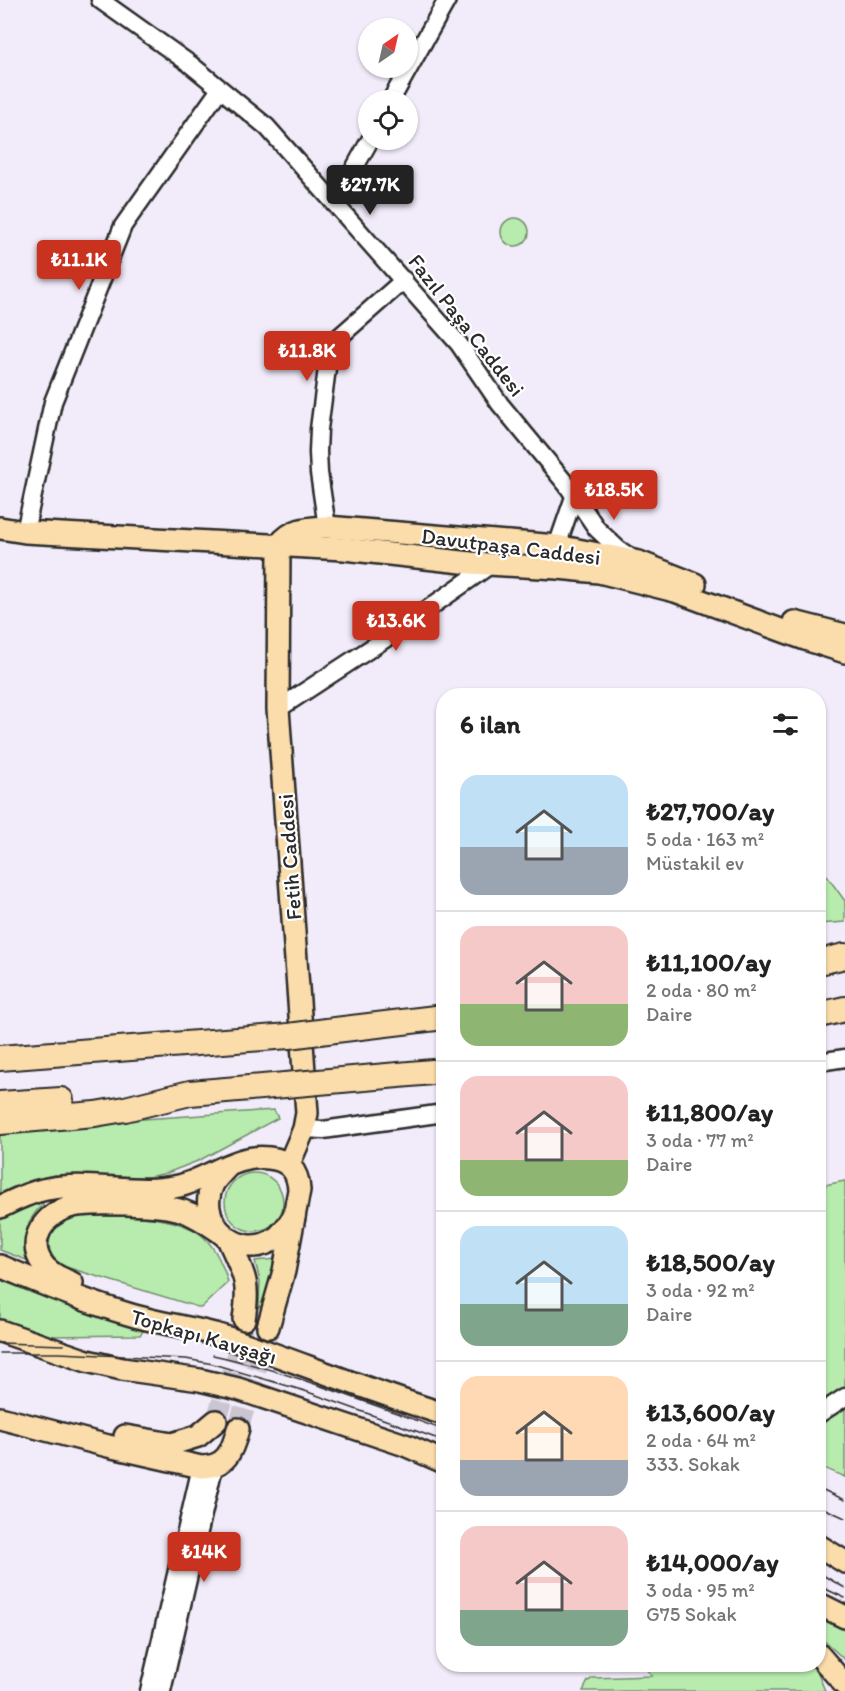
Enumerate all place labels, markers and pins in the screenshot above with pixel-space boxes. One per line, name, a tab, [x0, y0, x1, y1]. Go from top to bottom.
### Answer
pin: ₺27.7K	[321, 165, 419, 216]
pin: ₺11.1K	[30, 240, 128, 291]
pin: ₺11.8K	[258, 331, 356, 382]
pin: ₺18.5K	[565, 470, 663, 521]
pin: ₺13.6K	[347, 601, 445, 652]
pin: ₺14K	[168, 1532, 240, 1583]

